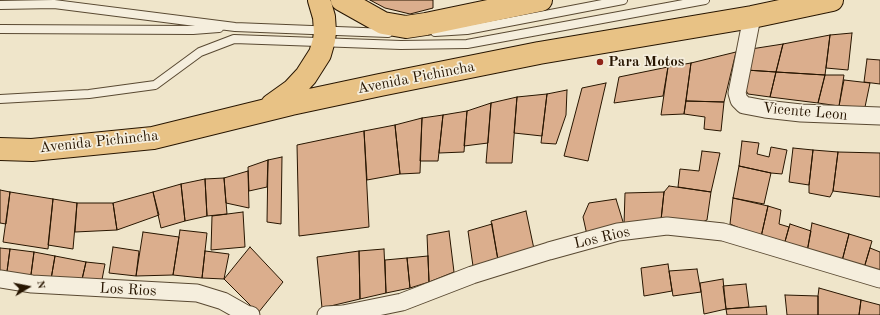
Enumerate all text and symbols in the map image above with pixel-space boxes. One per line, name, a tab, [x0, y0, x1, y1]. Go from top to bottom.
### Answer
place label: Para Motos	[608, 53, 684, 71]
marker: Para Motos	[595, 57, 605, 67]
street label: Avenida Pichincha	[356, 58, 476, 98]
street label: Vicente Leon	[762, 99, 848, 125]
street label: Avenida Pichincha	[39, 127, 159, 157]
street label: Los Rios	[572, 223, 632, 253]
north arrow	[8, 267, 48, 307]
text: N	[34, 280, 46, 290]
street label: Los Rios	[99, 280, 157, 300]

